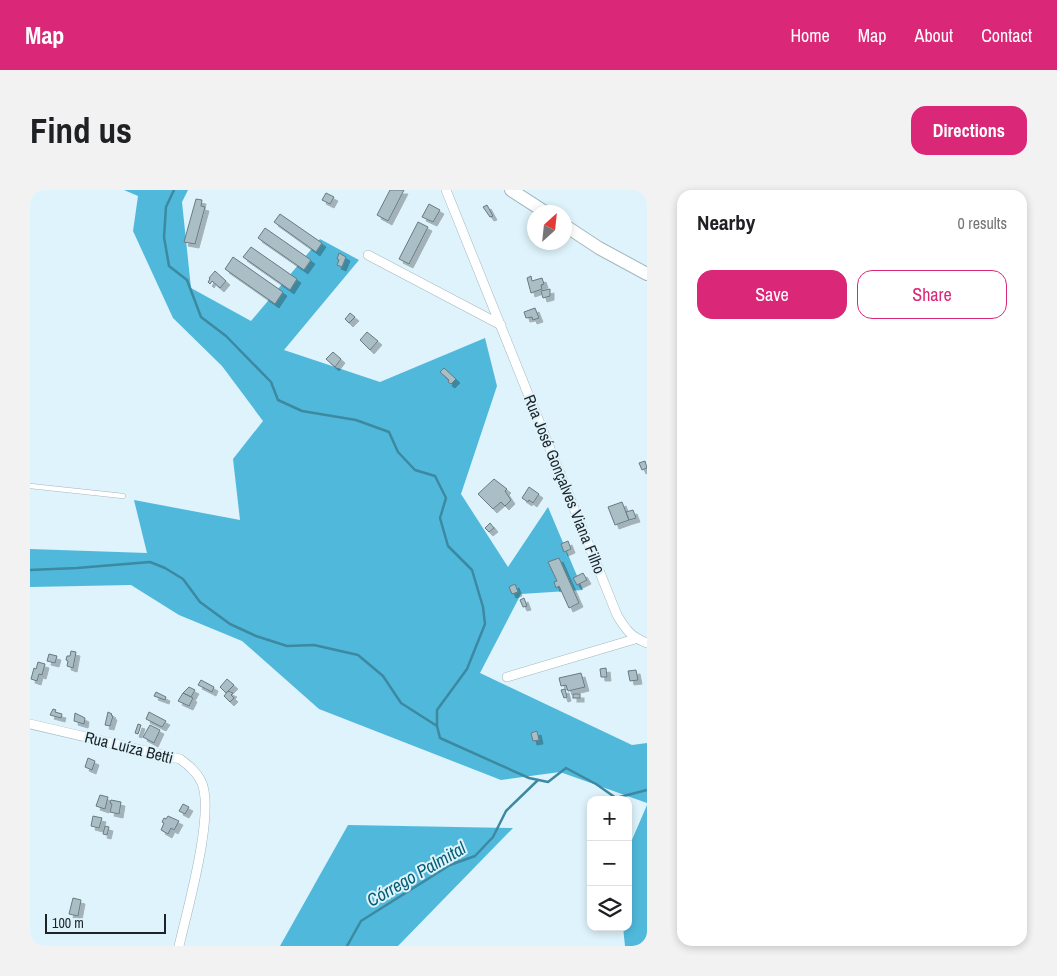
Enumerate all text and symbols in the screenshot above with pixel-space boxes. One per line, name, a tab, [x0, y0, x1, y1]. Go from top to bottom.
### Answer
text: Map	[25, 19, 64, 51]
text: Home	[790, 23, 830, 48]
text: Map	[858, 23, 887, 48]
text: About	[915, 23, 953, 48]
text: Contact	[981, 23, 1032, 48]
button: Directions	[911, 106, 1027, 155]
text: Find us	[30, 107, 132, 154]
north arrow	[527, 205, 572, 250]
text: Nearby	[697, 208, 755, 237]
text: 0 results	[957, 212, 1007, 234]
button: Save	[697, 270, 847, 319]
button: Share	[857, 270, 1007, 319]
street label: Rua José Gonçalves Viana Filho	[519, 391, 611, 577]
street label: Rua Luíza Betti	[82, 725, 176, 769]
map controls	[587, 796, 632, 931]
button: +	[587, 796, 632, 841]
water label: Córrego Palmital	[362, 835, 471, 913]
button: −	[587, 841, 632, 886]
button: layers	[587, 886, 632, 931]
scale bar	[45, 911, 166, 934]
text: 100 m	[52, 914, 84, 932]

